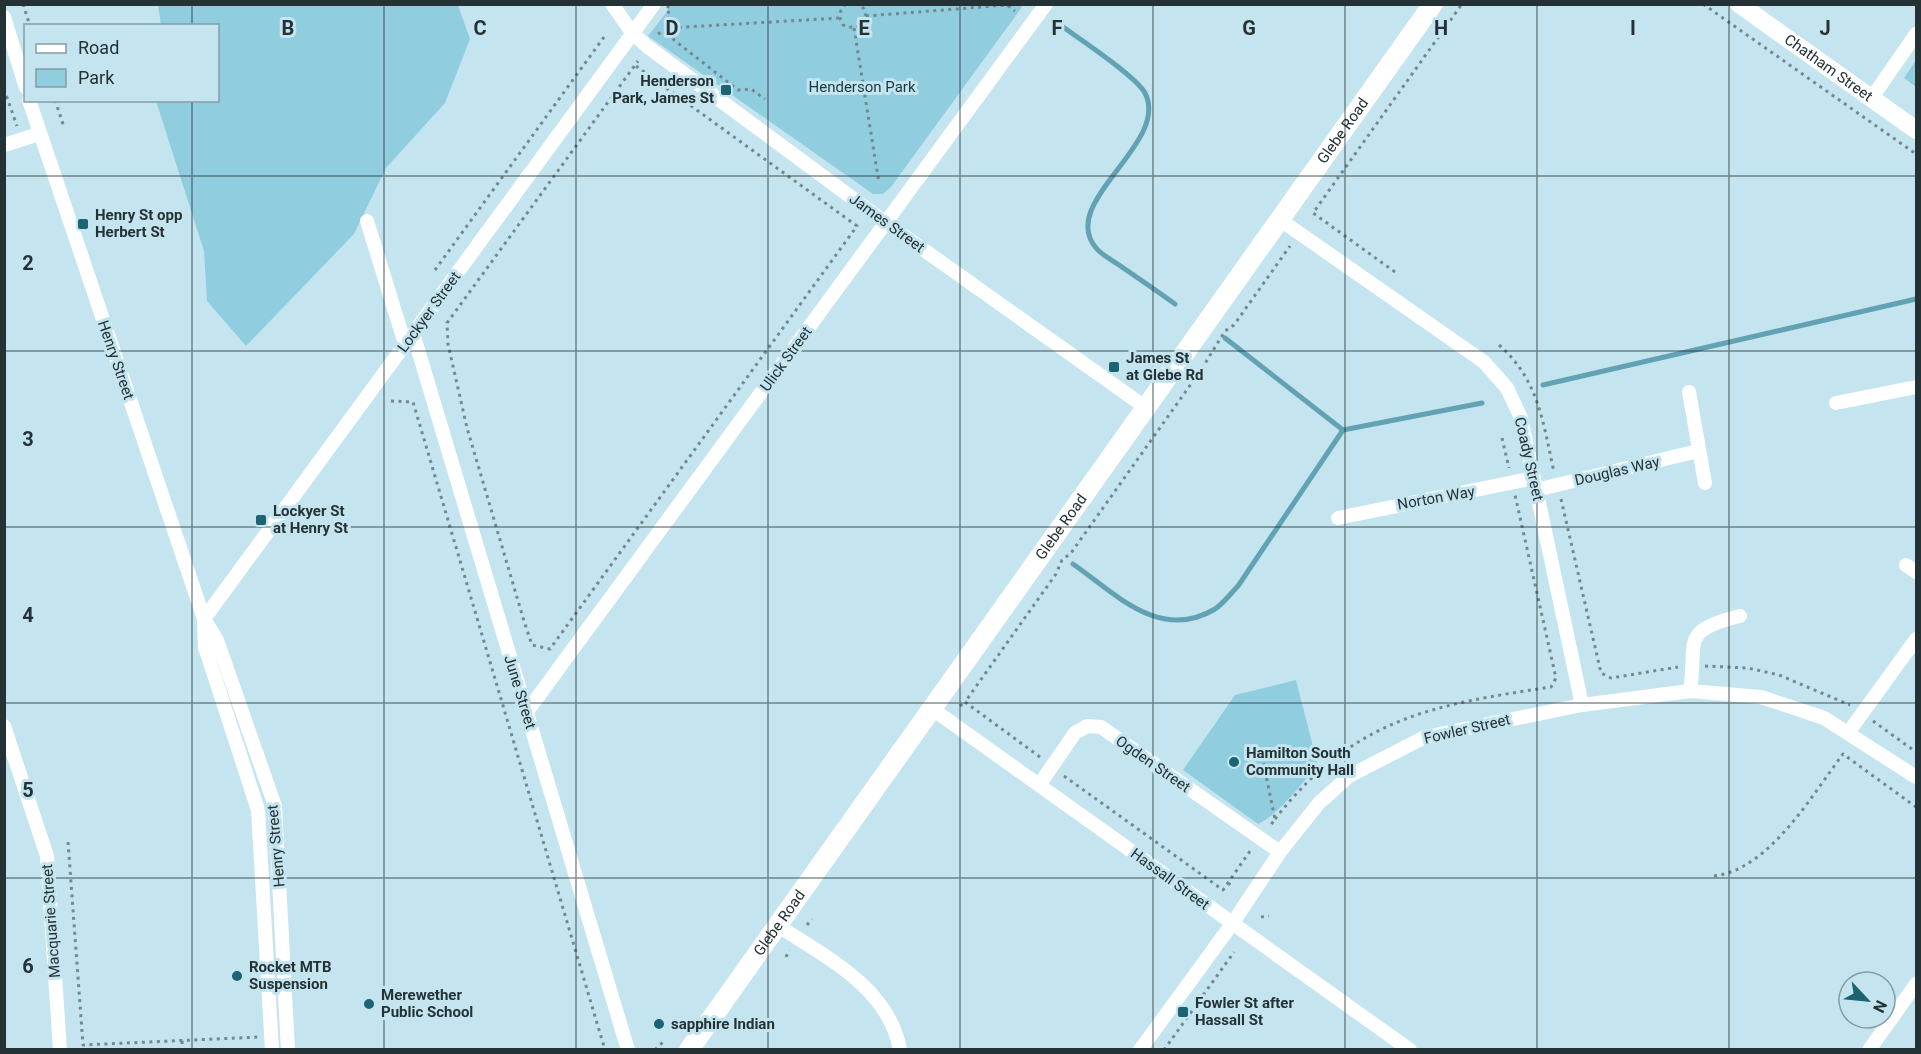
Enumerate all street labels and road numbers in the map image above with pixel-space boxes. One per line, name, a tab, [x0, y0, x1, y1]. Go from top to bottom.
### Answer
street label: Chatham Street	[1781, 30, 1876, 105]
street label: Glebe Road	[1313, 94, 1372, 167]
street label: James Street	[846, 190, 928, 256]
street label: Lockyer Street	[394, 268, 464, 356]
street label: Henry Street	[94, 318, 138, 402]
street label: Ulick Street	[756, 323, 816, 395]
street label: Coady Street	[1511, 415, 1547, 503]
street label: Douglas Way	[1573, 452, 1661, 490]
street label: Norton Way	[1396, 482, 1476, 514]
street label: Glebe Road	[1032, 490, 1091, 563]
street label: June Street	[500, 653, 540, 731]
street label: Fowler Street	[1422, 710, 1512, 748]
street label: Ogden Street	[1112, 732, 1194, 796]
street label: Henry Street	[263, 804, 289, 888]
street label: Hassall Street	[1127, 844, 1213, 914]
street label: Macquarie Street	[38, 863, 64, 979]
street label: Glebe Road	[750, 887, 809, 959]

